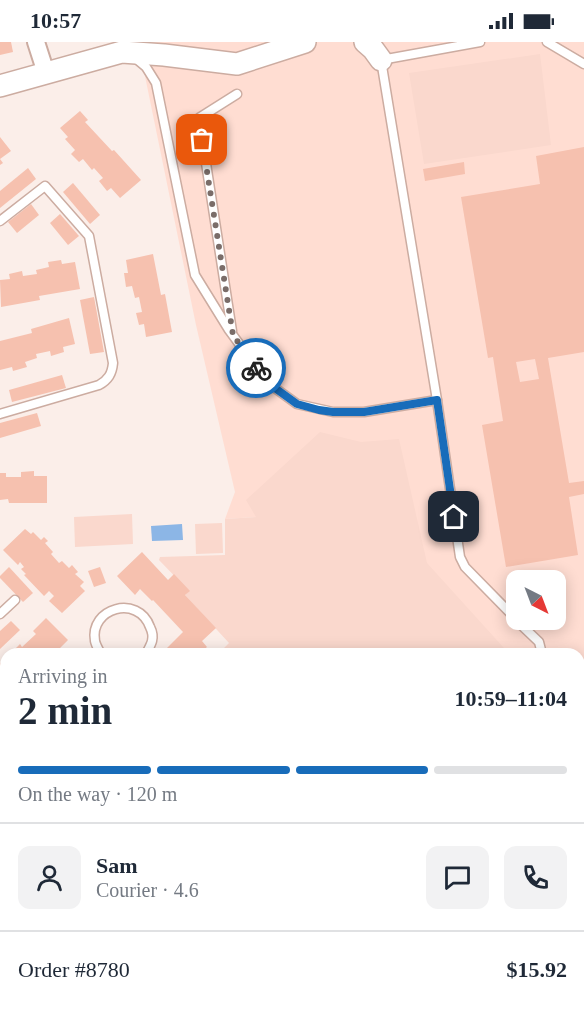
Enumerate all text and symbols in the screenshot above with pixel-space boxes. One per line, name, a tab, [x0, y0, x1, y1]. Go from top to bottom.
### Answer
text: 10:57	[30, 8, 81, 33]
pin	[176, 114, 227, 165]
icon: bag	[185, 123, 218, 156]
courier	[226, 338, 286, 398]
icon: bike	[240, 352, 273, 385]
pin	[428, 491, 479, 542]
icon: home	[437, 500, 470, 533]
north arrow	[506, 570, 566, 630]
map controls	[506, 570, 566, 630]
text: Arriving in	[18, 665, 107, 687]
text: 10:59–11:04	[455, 686, 567, 711]
text: 2 min	[18, 689, 112, 732]
text: On the way · 120 m	[18, 783, 177, 805]
button: person	[18, 846, 81, 909]
button: chat	[426, 846, 489, 909]
button: phone	[504, 846, 567, 909]
text: Sam	[96, 853, 138, 878]
text: Courier · 4.6	[96, 879, 199, 901]
text: Order #8780	[18, 957, 130, 982]
text: $15.92	[507, 957, 567, 982]

